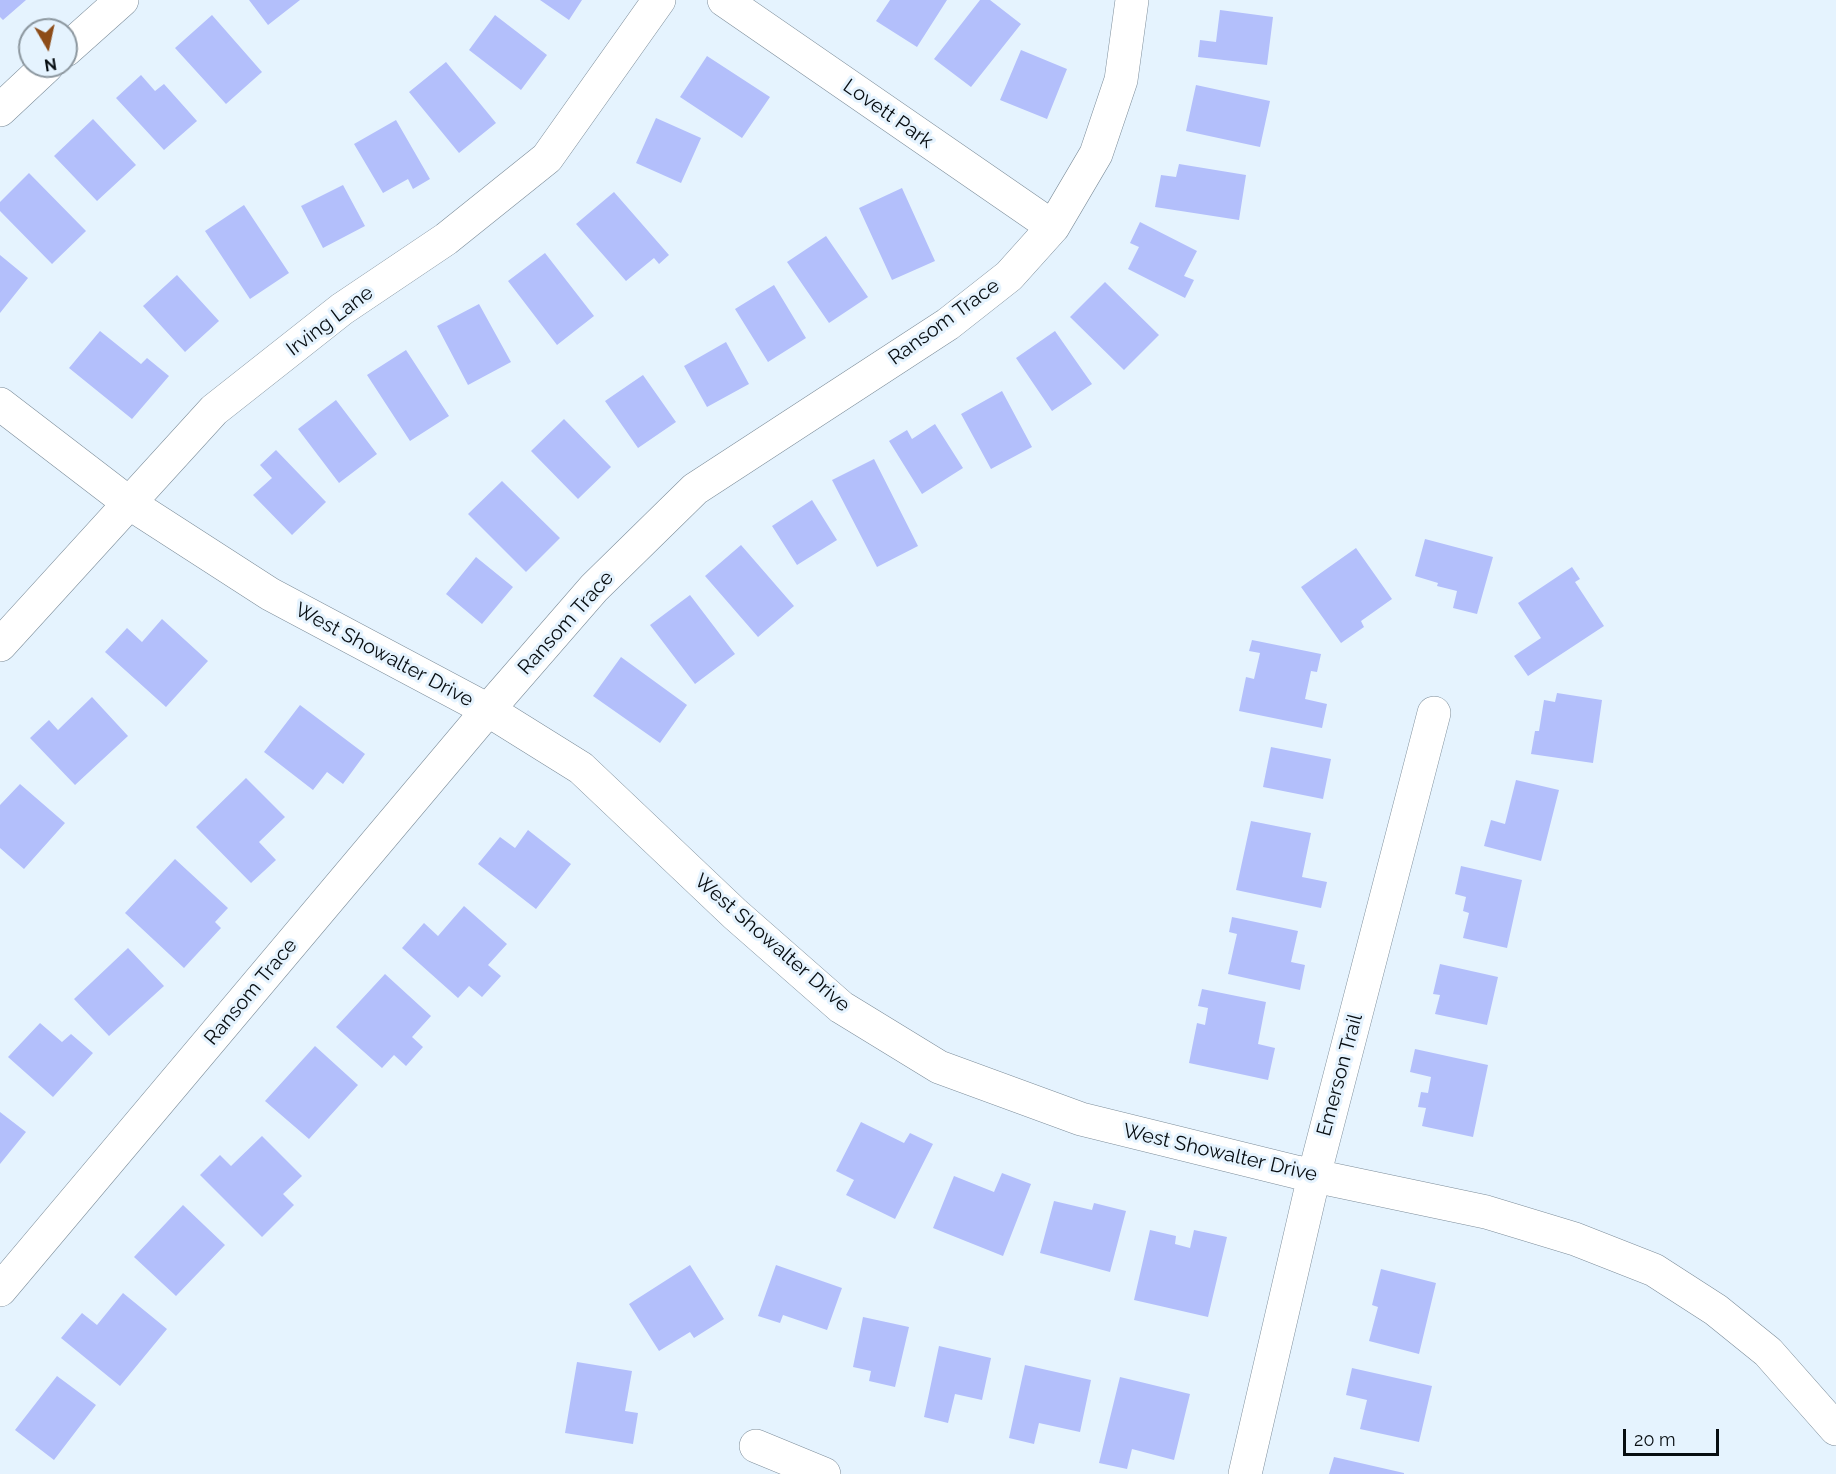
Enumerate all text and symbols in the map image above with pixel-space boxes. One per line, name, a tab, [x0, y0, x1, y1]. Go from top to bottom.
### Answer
north arrow	[18, 18, 78, 78]
text: N	[43, 54, 58, 75]
street label: Lovett Park	[838, 74, 938, 154]
street label: Ransom Trace	[884, 274, 1004, 370]
street label: Irving Lane	[282, 281, 378, 361]
street label: Ransom Trace	[513, 566, 619, 680]
street label: West Showalter Drive	[291, 598, 477, 712]
street label: West Showalter Drive	[689, 869, 855, 1017]
street label: Ransom Trace	[200, 934, 302, 1050]
street label: Emerson Trail	[1312, 1011, 1368, 1139]
street label: West Showalter Drive	[1121, 1119, 1319, 1187]
scale bar	[1626, 1417, 1722, 1455]
text: 20 m	[1634, 1429, 1676, 1450]

